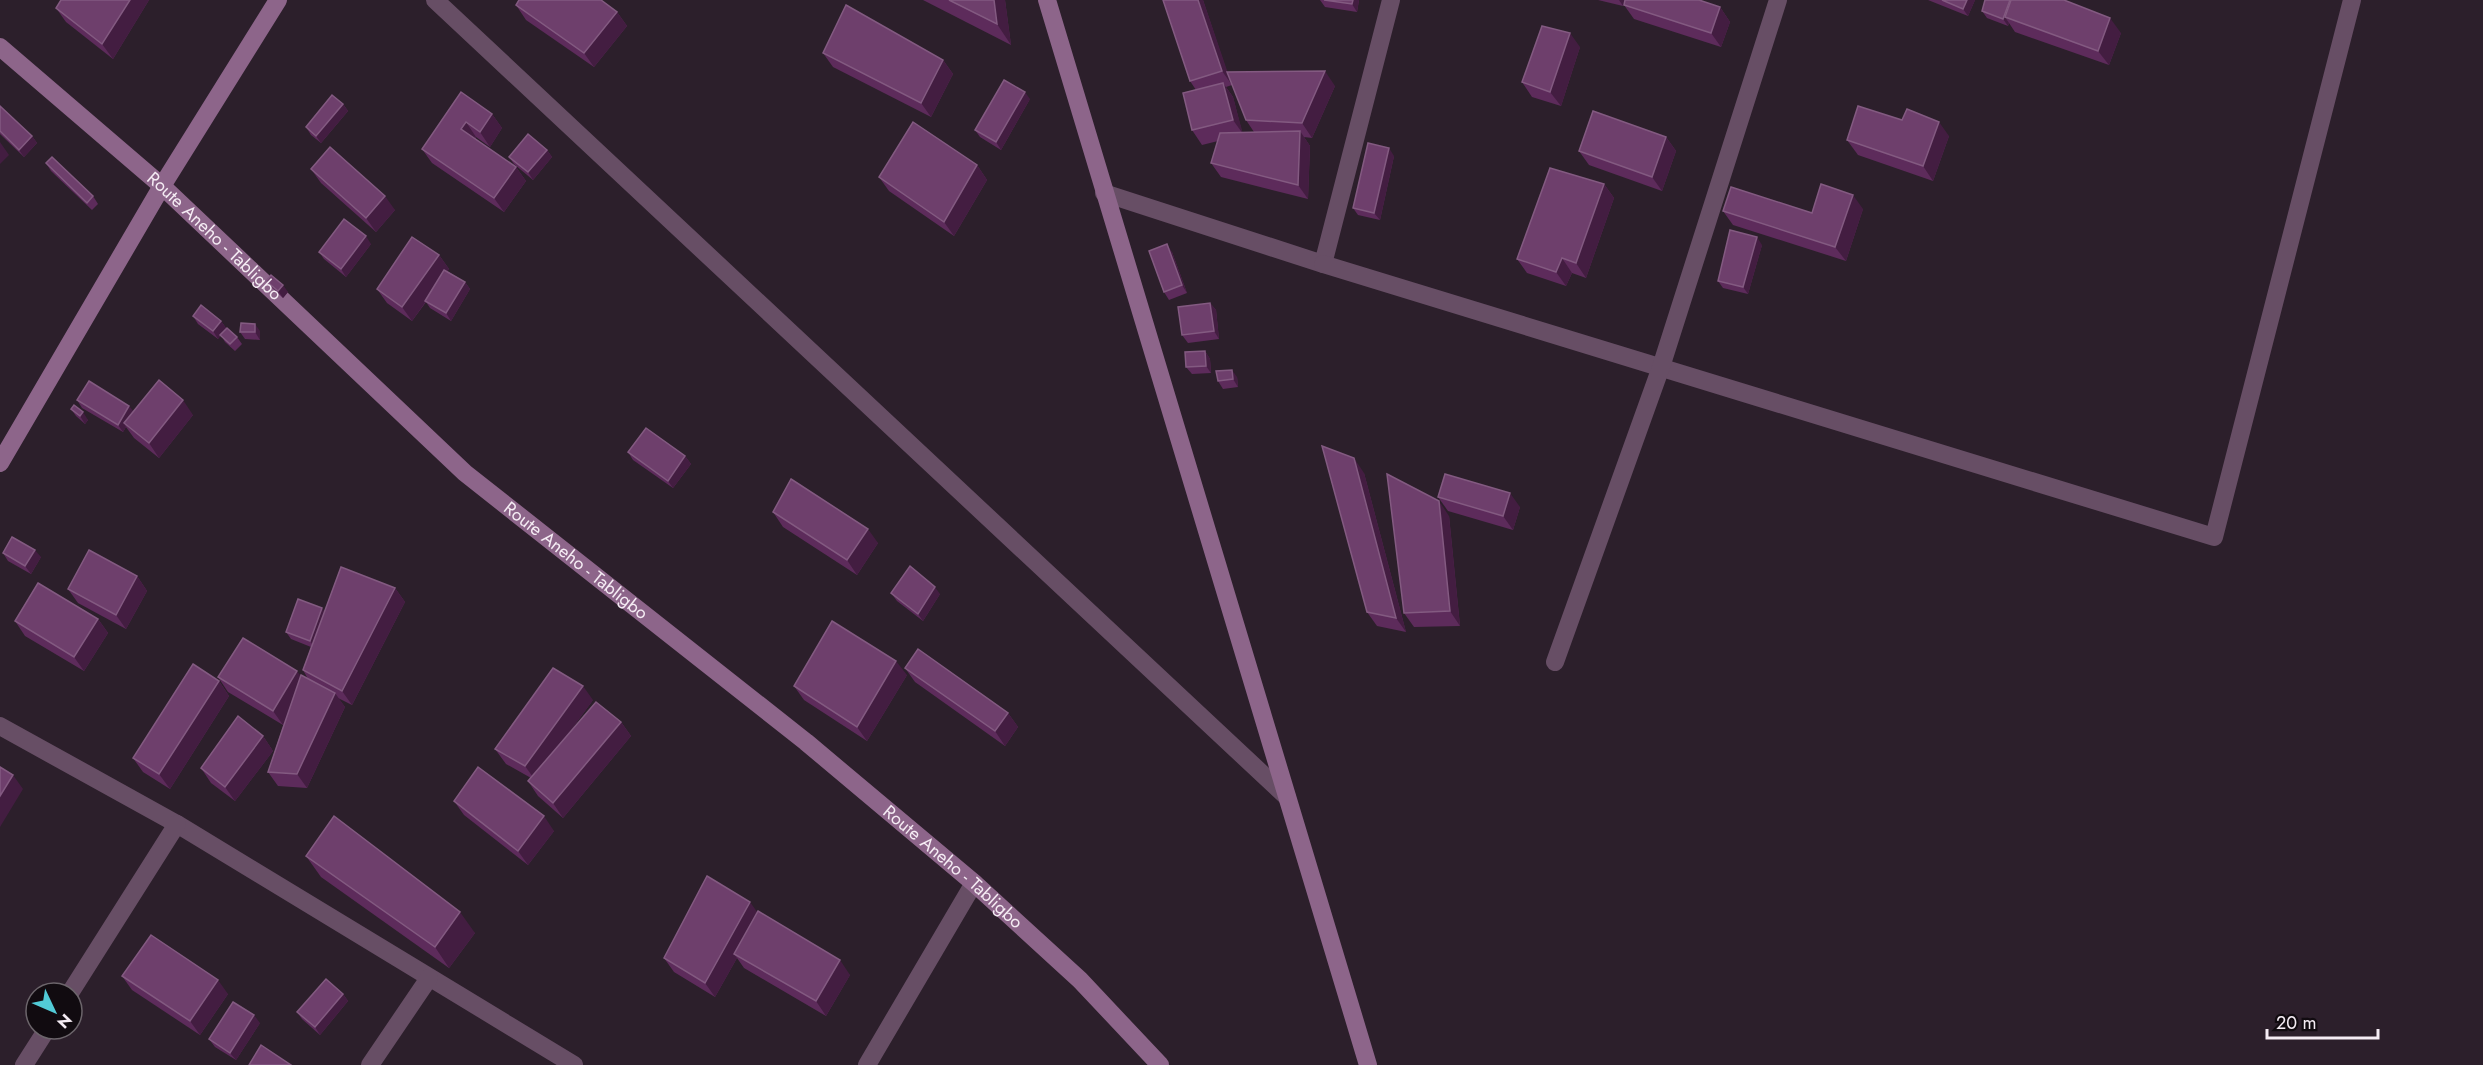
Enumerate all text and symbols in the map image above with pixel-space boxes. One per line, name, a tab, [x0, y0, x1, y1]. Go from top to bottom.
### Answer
street label: Route Aneho - Tabligbo	[141, 166, 288, 307]
street label: Route Aneho - Tabligbo	[498, 495, 654, 626]
street label: Route Aneho - Tabligbo	[877, 799, 1029, 935]
north arrow	[24, 981, 84, 1041]
scale bar	[2267, 1002, 2378, 1040]
text: N	[52, 1009, 77, 1034]
text: 20 m	[2276, 1010, 2316, 1036]

